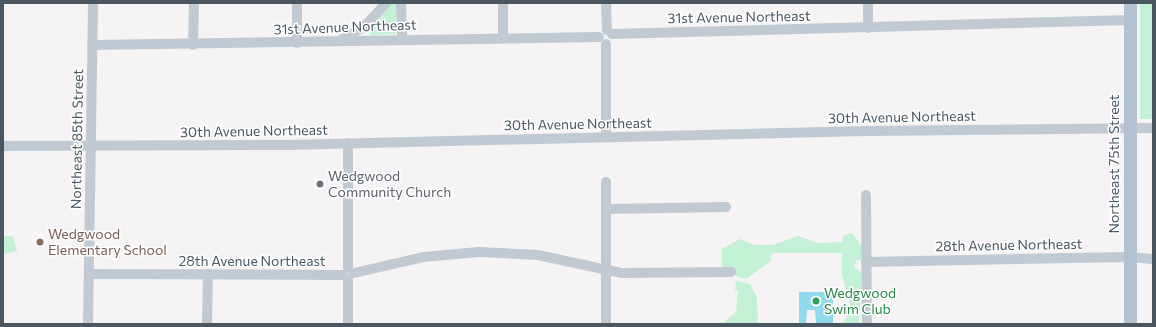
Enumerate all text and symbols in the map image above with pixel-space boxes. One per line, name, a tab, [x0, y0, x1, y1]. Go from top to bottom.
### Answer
street label: 31st Avenue Northeast	[667, 7, 811, 27]
street label: 31st Avenue Northeast	[273, 16, 417, 38]
street label: Northeast 85th Street	[67, 69, 87, 209]
street label: Northeast 75th Street	[1106, 94, 1122, 234]
street label: 30th Avenue Northeast	[828, 107, 976, 127]
street label: 30th Avenue Northeast	[504, 114, 652, 134]
street label: 30th Avenue Northeast	[180, 121, 328, 141]
place label: Wedgwood Community Church	[328, 168, 451, 200]
marker: Wedgwood Community Church	[315, 179, 325, 189]
place label: Wedgwood Elementary School	[48, 226, 167, 258]
street label: 28th Avenue Northeast	[935, 235, 1083, 255]
marker: Wedgwood Elementary School	[35, 237, 45, 247]
street label: 28th Avenue Northeast	[178, 253, 326, 269]
place label: Wedgwood Swim Club	[824, 285, 896, 318]
marker: Wedgwood Swim Club	[811, 296, 821, 306]

